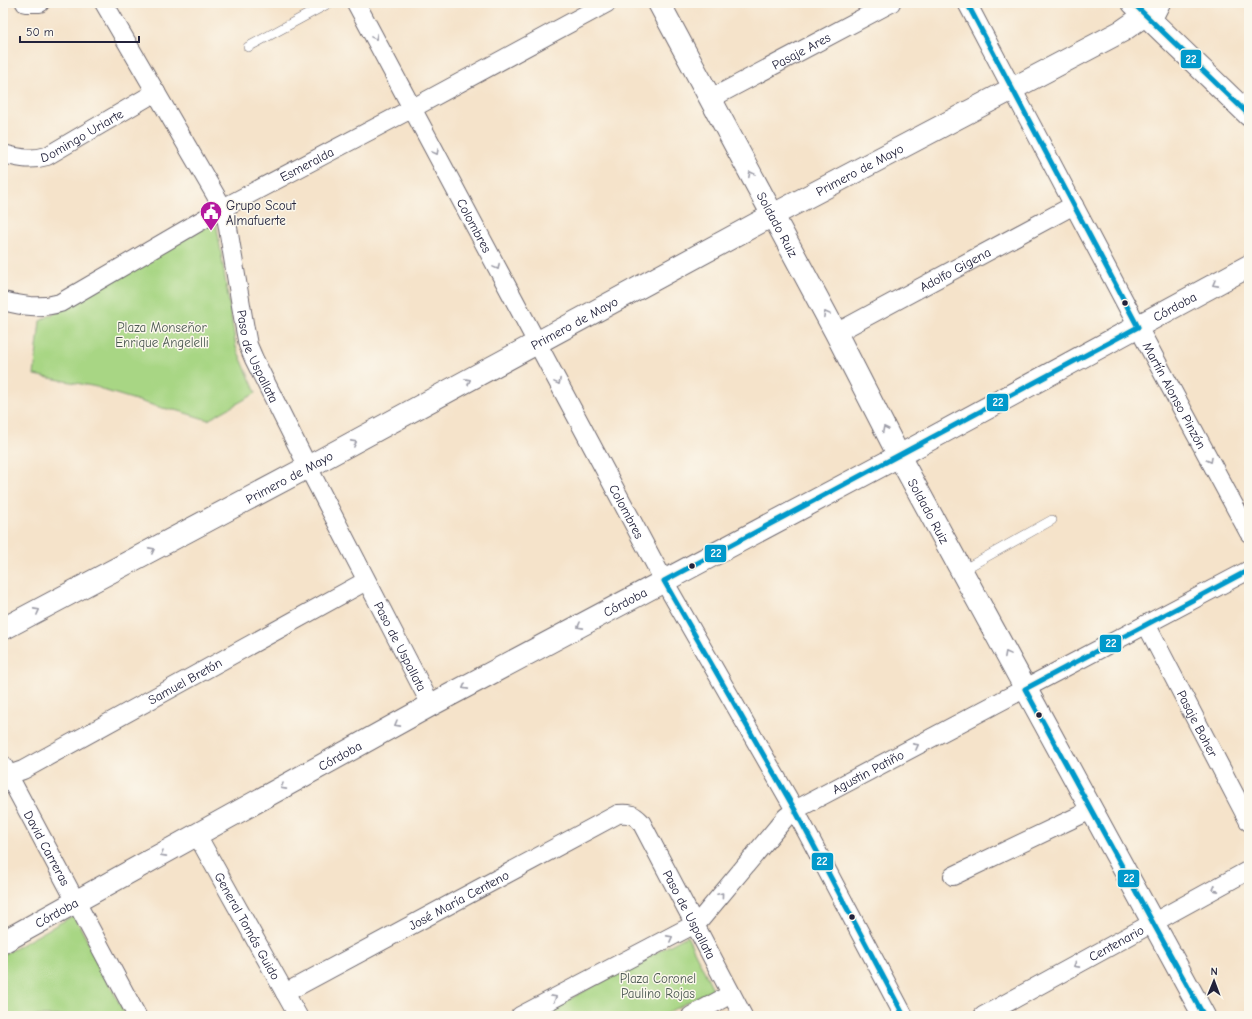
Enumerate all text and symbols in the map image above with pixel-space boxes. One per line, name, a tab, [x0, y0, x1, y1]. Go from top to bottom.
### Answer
scale bar	[20, 18, 139, 44]
text: 50 m	[26, 25, 54, 39]
street label: Pasaje Ares	[769, 30, 833, 73]
one-way arrow	[370, 33, 378, 40]
line badge: 22	[1180, 49, 1202, 69]
text: 22	[1186, 53, 1197, 66]
street label: Domingo Uriarte	[39, 106, 126, 165]
street label: Primero de Mayo	[813, 141, 906, 199]
street label: Esmeralda	[277, 144, 336, 185]
one-way arrow	[432, 148, 439, 155]
one-way arrow	[748, 171, 756, 178]
street label: Soldado Ruiz	[754, 189, 801, 260]
street label: Colombres	[454, 196, 495, 255]
place label: Grupo Scout Almafuerte	[226, 198, 297, 228]
public building icon: Grupo Scout Almafuerte	[198, 199, 224, 232]
street label: Adolfo Gigena	[917, 244, 993, 295]
one-way arrow	[493, 262, 500, 270]
one-way arrow	[1212, 280, 1219, 287]
street label: Córdoba	[1151, 289, 1199, 325]
street label: Primero de Mayo	[528, 294, 621, 353]
unlabelled marker	[1120, 298, 1130, 308]
street label: Paso de Uspallata	[234, 309, 282, 405]
one-way arrow	[823, 310, 831, 318]
park label: Plaza Monseñor Enrique Angelelli	[115, 320, 209, 350]
street label: Martín Alonso Pinzón	[1140, 340, 1209, 452]
one-way arrow	[554, 377, 561, 385]
one-way arrow	[464, 378, 471, 386]
line badge: 22	[986, 393, 1009, 412]
text: 22	[993, 396, 1004, 409]
one-way arrow	[883, 426, 890, 433]
one-way arrow	[349, 440, 357, 447]
street label: Primero de Mayo	[243, 448, 336, 507]
one-way arrow	[1205, 456, 1212, 463]
street label: Soldado Ruiz	[905, 476, 952, 546]
street label: Colombres	[606, 482, 647, 541]
line badge: 22	[704, 544, 727, 563]
one-way arrow	[148, 547, 155, 555]
text: 22	[711, 547, 722, 560]
unlabelled marker	[687, 561, 697, 571]
street label: Córdoba	[601, 585, 650, 620]
street label: Paso de Uspallata	[371, 599, 429, 693]
one-way arrow	[33, 608, 41, 616]
one-way arrow	[577, 621, 584, 628]
line badge: 22	[1099, 634, 1122, 653]
text: 22	[1106, 637, 1117, 650]
one-way arrow	[1004, 651, 1011, 659]
street label: Samuel Bretón	[146, 655, 225, 708]
one-way arrow	[462, 682, 469, 690]
street label: Pasaje Boher	[1174, 688, 1221, 760]
unlabelled marker	[1034, 710, 1044, 720]
one-way arrow	[393, 720, 401, 727]
street label: Córdoba	[316, 738, 364, 774]
one-way arrow	[912, 744, 919, 751]
street label: Agustin Patiño	[830, 747, 907, 797]
one-way arrow	[280, 783, 287, 790]
street label: David Carreras	[21, 808, 73, 888]
one-way arrow	[160, 849, 167, 856]
line badge: 22	[811, 852, 834, 871]
text: 22	[817, 855, 828, 868]
street label: José María Centeno	[406, 867, 511, 933]
street label: Paso de Uspallata	[660, 868, 719, 962]
line badge: 22	[1117, 869, 1140, 888]
street label: General Tomás Guido	[211, 870, 283, 983]
text: 22	[1124, 872, 1135, 885]
one-way arrow	[1212, 884, 1219, 891]
one-way arrow	[716, 893, 723, 900]
street label: Córdoba	[32, 895, 81, 931]
unlabelled marker	[847, 912, 857, 922]
street label: Centenario	[1086, 922, 1147, 964]
one-way arrow	[665, 935, 673, 943]
one-way arrow	[1073, 960, 1081, 968]
north arrow	[1194, 961, 1234, 1001]
text: N	[1210, 965, 1218, 978]
park label: Plaza Coronel Paulino Rojas	[620, 971, 696, 1001]
one-way arrow	[550, 995, 558, 1003]

